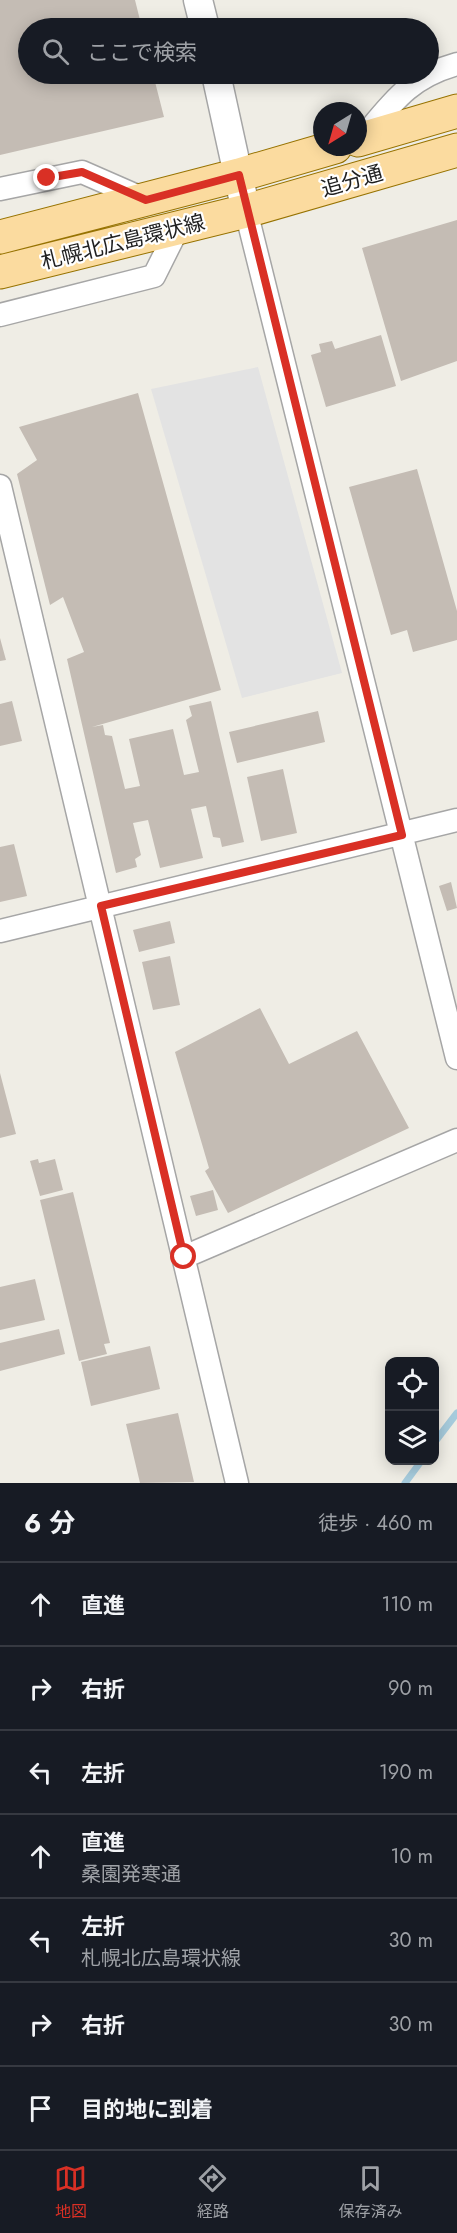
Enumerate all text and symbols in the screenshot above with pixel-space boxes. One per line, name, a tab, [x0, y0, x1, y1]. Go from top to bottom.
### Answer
search box	[18, 18, 439, 84]
icon: search	[39, 35, 72, 68]
text: ここで検索	[87, 36, 197, 68]
north arrow	[313, 102, 367, 156]
street label: 追分通	[318, 158, 386, 204]
route end	[33, 164, 59, 190]
street label: 札幌北広島環状線	[38, 207, 208, 277]
route start	[170, 1243, 196, 1269]
map controls	[385, 1357, 439, 1465]
button: locate	[385, 1357, 439, 1411]
button: layers	[385, 1411, 439, 1465]
text: 6 分	[24, 1504, 75, 1542]
text: 徒歩 · 460 m	[318, 1509, 433, 1538]
icon: ahead	[24, 1588, 57, 1621]
text: 直進	[81, 1589, 125, 1621]
text: 110 m	[381, 1590, 433, 1619]
icon: right	[24, 1672, 57, 1705]
text: 右折	[81, 1673, 125, 1705]
text: 90 m	[388, 1674, 433, 1703]
icon: left	[24, 1756, 57, 1789]
text: 左折	[81, 1757, 125, 1789]
text: 190 m	[379, 1758, 433, 1787]
text: 直進	[81, 1826, 125, 1858]
icon: ahead	[24, 1840, 57, 1873]
text: 10 m	[390, 1842, 433, 1871]
text: 桑園発寒通	[81, 1860, 181, 1889]
text: 左折	[81, 1910, 125, 1942]
icon: left	[24, 1924, 57, 1957]
text: 30 m	[388, 1926, 433, 1955]
text: 札幌北広島環状線	[81, 1944, 241, 1973]
icon: right	[24, 2008, 57, 2041]
text: 右折	[81, 2009, 125, 2041]
text: 30 m	[388, 2010, 433, 2039]
icon: arrive	[24, 2092, 57, 2125]
text: 目的地に到着	[81, 2093, 213, 2125]
tab: 地図	[54, 2162, 87, 2223]
tab: 経路	[196, 2162, 229, 2223]
tab: 保存済み	[338, 2162, 402, 2223]

